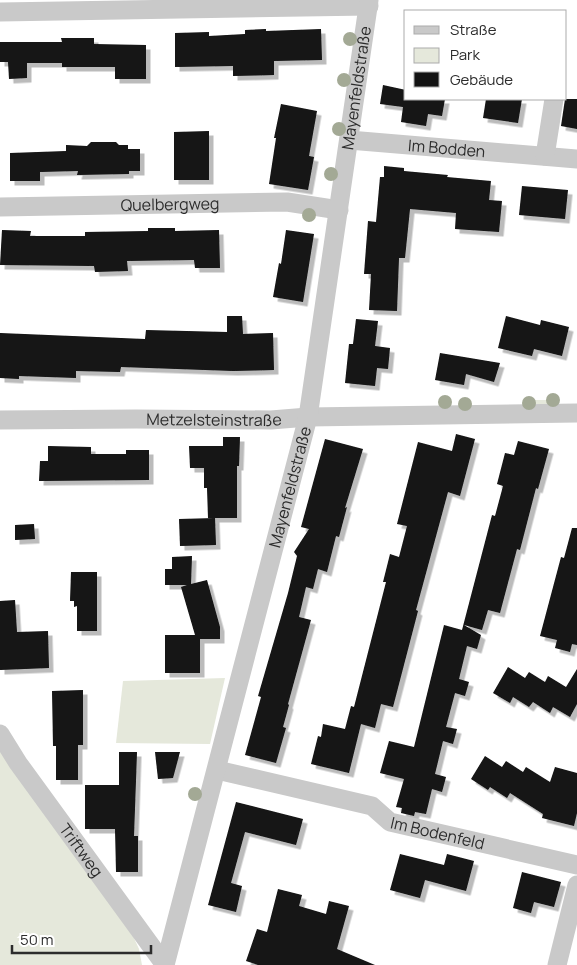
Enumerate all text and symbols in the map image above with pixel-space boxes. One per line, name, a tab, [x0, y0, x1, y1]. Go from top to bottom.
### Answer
legend	[404, 10, 567, 100]
text: Straße	[450, 19, 497, 40]
street label: Mayenfeldstraße	[336, 25, 376, 151]
text: Park	[450, 44, 480, 65]
text: Gebäude	[450, 69, 513, 90]
street label: Im Bodden	[407, 134, 486, 162]
street label: Quelbergweg	[120, 192, 220, 216]
street label: Metzelsteinstraße	[146, 408, 283, 431]
street label: Mayenfeldstraße	[263, 424, 316, 550]
street label: Im Bodenfeld	[388, 811, 487, 854]
street label: Triftweg	[55, 819, 108, 881]
scale bar	[12, 922, 151, 954]
text: 50 m	[20, 929, 54, 950]

